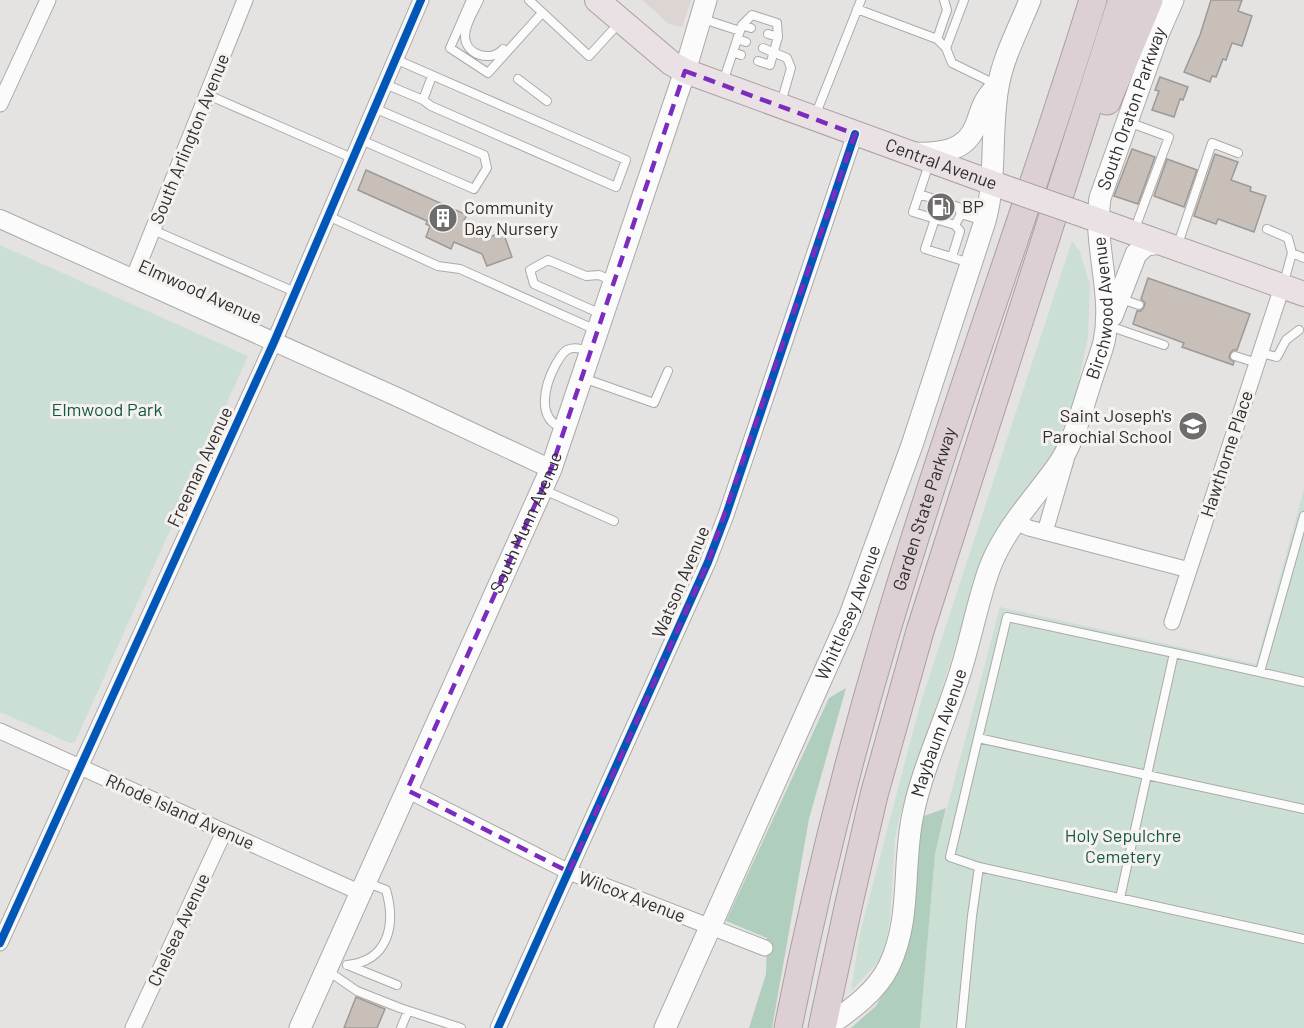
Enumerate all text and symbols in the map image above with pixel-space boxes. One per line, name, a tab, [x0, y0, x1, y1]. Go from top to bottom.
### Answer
street label: South Oraton Parkway	[1092, 23, 1170, 193]
street label: South Arlington Avenue	[145, 50, 233, 227]
street label: Central Avenue	[883, 133, 1001, 194]
fuel station icon: BP	[925, 191, 957, 223]
place label: BP	[962, 195, 984, 217]
place label: Community Day Nursery	[464, 196, 558, 239]
building icon: Community Day Nursery	[427, 202, 459, 234]
street label: Birchwood Avenue	[1081, 236, 1117, 382]
street label: Elmwood Avenue	[135, 254, 265, 328]
street label: Hawthorne Place	[1195, 388, 1257, 520]
park label: Elmwood Park	[52, 398, 162, 420]
street label: Freeman Avenue	[162, 403, 237, 530]
place label: Saint Joseph's Parochial School	[1042, 404, 1172, 447]
school or university icon: Saint Joseph's Parochial School	[1177, 410, 1209, 442]
street label: Garden State Parkway	[887, 424, 960, 593]
street label: South Munn Avenue	[485, 449, 566, 596]
street label: Watson Avenue	[647, 522, 714, 641]
street label: Whittlesey Avenue	[810, 542, 885, 683]
street label: Maybaum Avenue	[906, 666, 971, 799]
street label: Rhode Island Avenue	[103, 768, 258, 854]
park label: Holy Sepulchre Cemetery	[1065, 824, 1181, 867]
street label: Wilcox Avenue	[576, 866, 689, 927]
street label: Chelsea Avenue	[142, 869, 214, 990]

